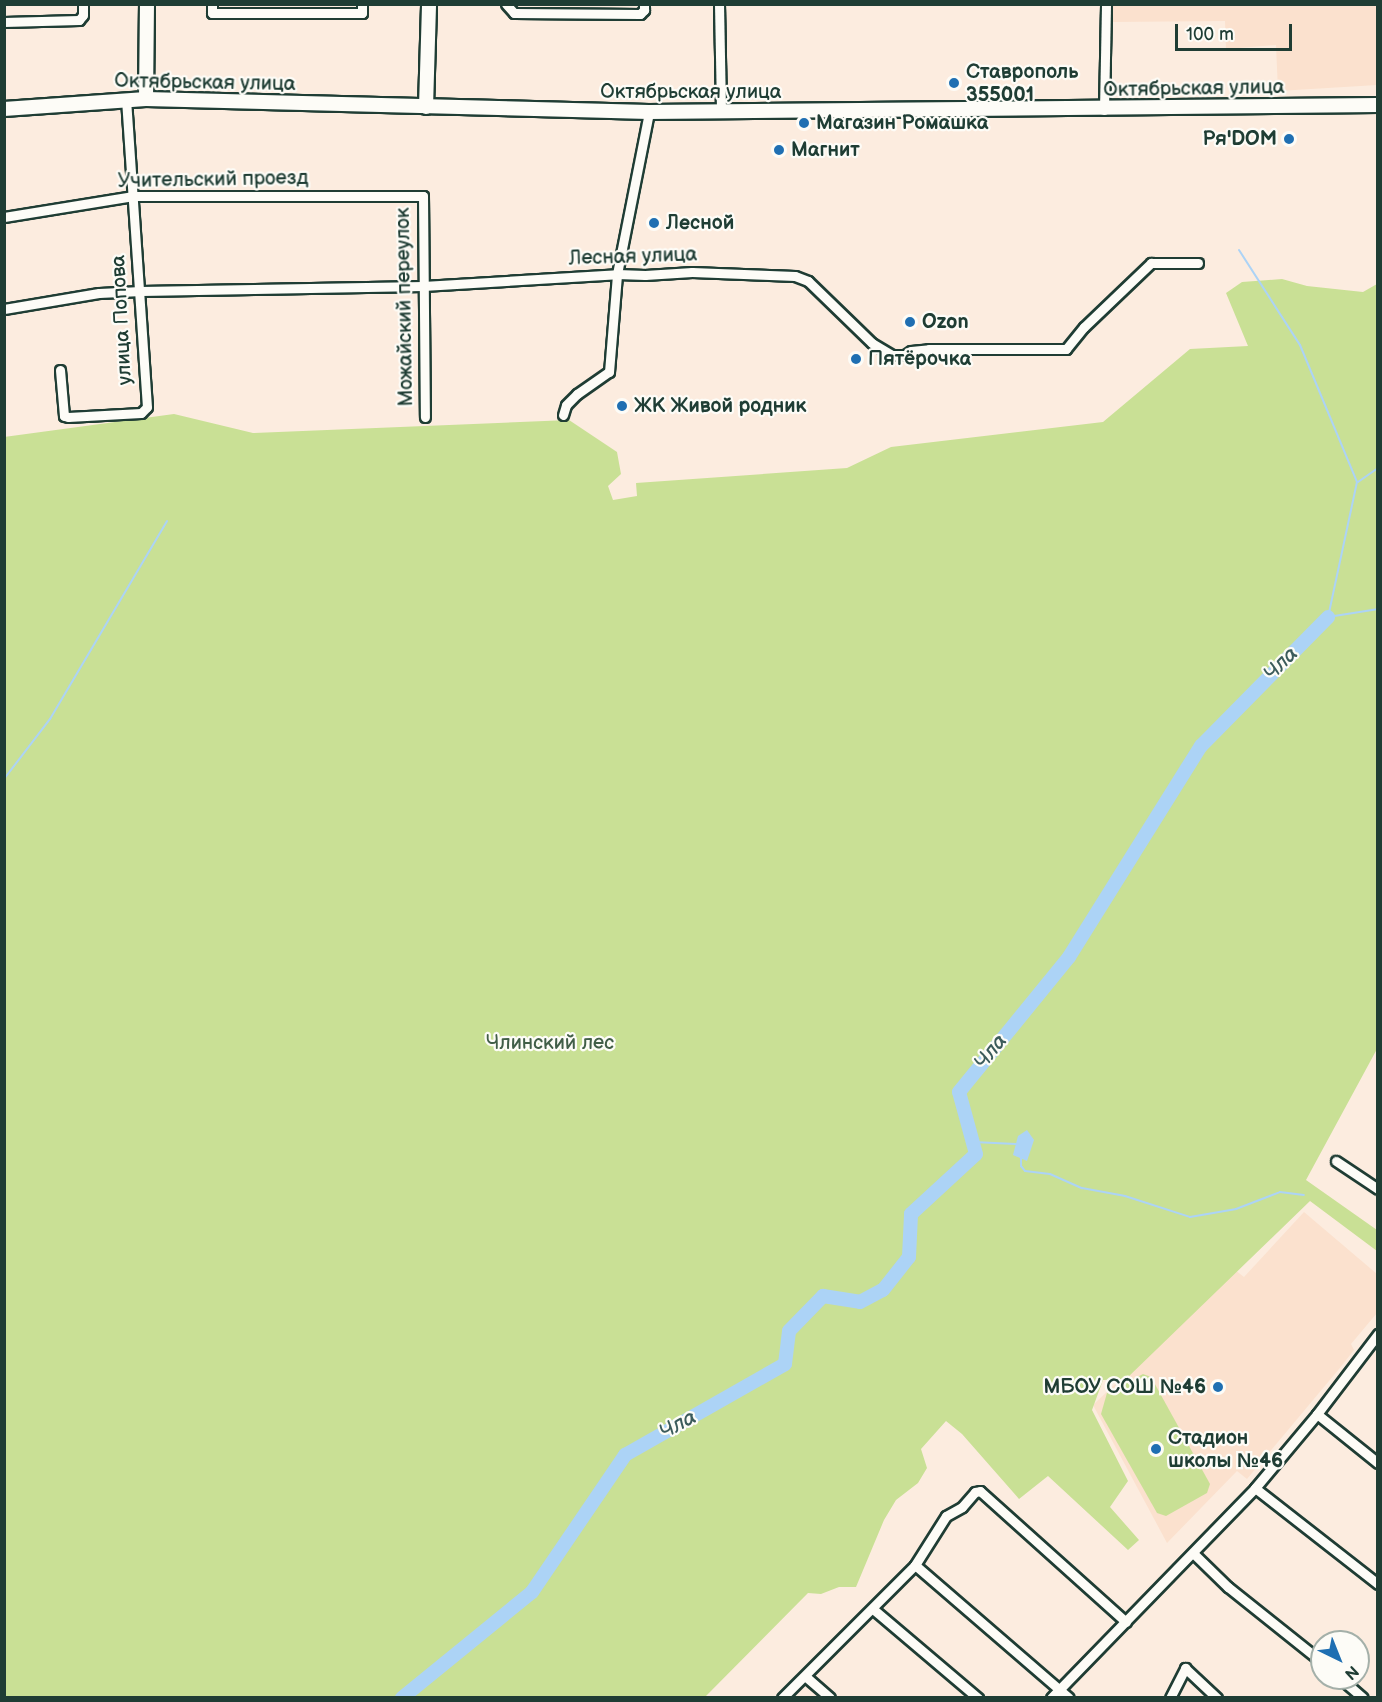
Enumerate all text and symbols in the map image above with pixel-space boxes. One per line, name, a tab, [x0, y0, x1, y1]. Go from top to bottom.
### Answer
scale bar	[1178, 12, 1295, 50]
text: 100 m	[1186, 24, 1234, 45]
place label: Ставрополь 355001	[966, 60, 1078, 107]
street label: Октябрьская улица	[114, 69, 296, 97]
street label: Октябрьская улица	[1103, 75, 1285, 103]
marker: Ставрополь 355001	[947, 76, 961, 90]
street label: Октябрьская улица	[600, 80, 782, 104]
place label: Магазин Ромашка	[816, 111, 988, 135]
marker: Магазин Ромашка	[797, 116, 811, 130]
place label: Ря'DOM	[1202, 127, 1277, 151]
marker: Ря'DOM	[1282, 132, 1296, 146]
place label: Магнит	[791, 138, 860, 162]
marker: Магнит	[772, 143, 786, 157]
street label: Учительский проезд	[117, 166, 309, 194]
street label: Можайский переулок	[391, 207, 419, 407]
place label: Лесной	[666, 211, 734, 235]
marker: Лесной	[647, 216, 661, 230]
street label: Лесная улица	[568, 243, 698, 271]
street label: улица Попова	[107, 254, 137, 386]
place label: Ozon	[922, 310, 969, 334]
marker: Ozon	[903, 315, 917, 329]
place label: Пятёрочка	[868, 347, 971, 371]
marker: Пятёрочка	[849, 352, 863, 366]
place label: ЖК Живой родник	[634, 394, 806, 418]
marker: ЖК Живой родник	[615, 399, 629, 413]
water label: Чла	[1259, 642, 1303, 686]
water label: Чла	[969, 1029, 1013, 1075]
park label: Члинский лес	[486, 1031, 614, 1055]
place label: МБОУ СОШ №46	[1043, 1375, 1206, 1399]
marker: МБОУ СОШ №46	[1211, 1380, 1225, 1394]
water label: Чла	[655, 1405, 701, 1445]
place label: Стадион школы №46	[1168, 1426, 1283, 1473]
marker: Стадион школы №46	[1149, 1442, 1163, 1456]
north arrow	[1310, 1630, 1370, 1690]
text: N	[1340, 1661, 1362, 1683]

